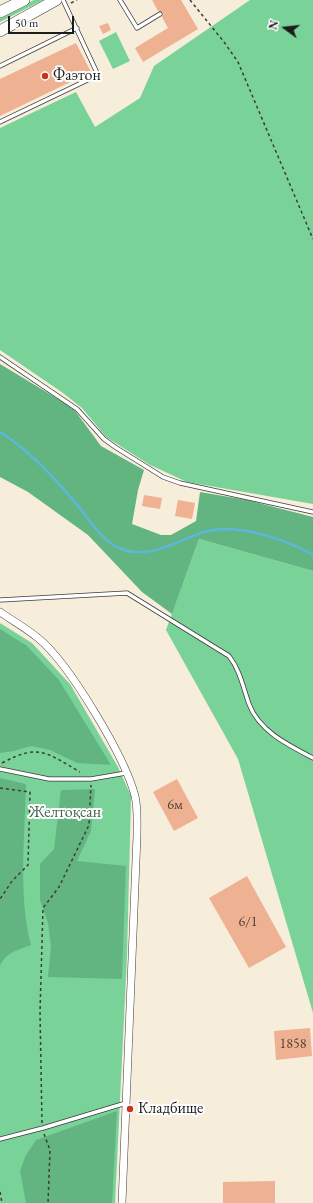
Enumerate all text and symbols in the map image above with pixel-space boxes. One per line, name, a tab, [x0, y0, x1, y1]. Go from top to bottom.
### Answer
scale bar	[10, 8, 76, 34]
north arrow	[265, 8, 305, 48]
text: 50 m	[15, 15, 38, 31]
text: N	[265, 19, 281, 31]
place label: Фаэтон	[53, 66, 101, 86]
marker: Фаэтон	[40, 71, 50, 81]
house number: 6м	[167, 797, 183, 813]
park label: Желтоқсан	[29, 803, 101, 823]
house number: 6/1	[238, 914, 258, 930]
house number: 1858	[280, 1036, 306, 1052]
place label: Кладбище	[138, 1099, 203, 1119]
marker: Кладбище	[125, 1104, 135, 1114]

